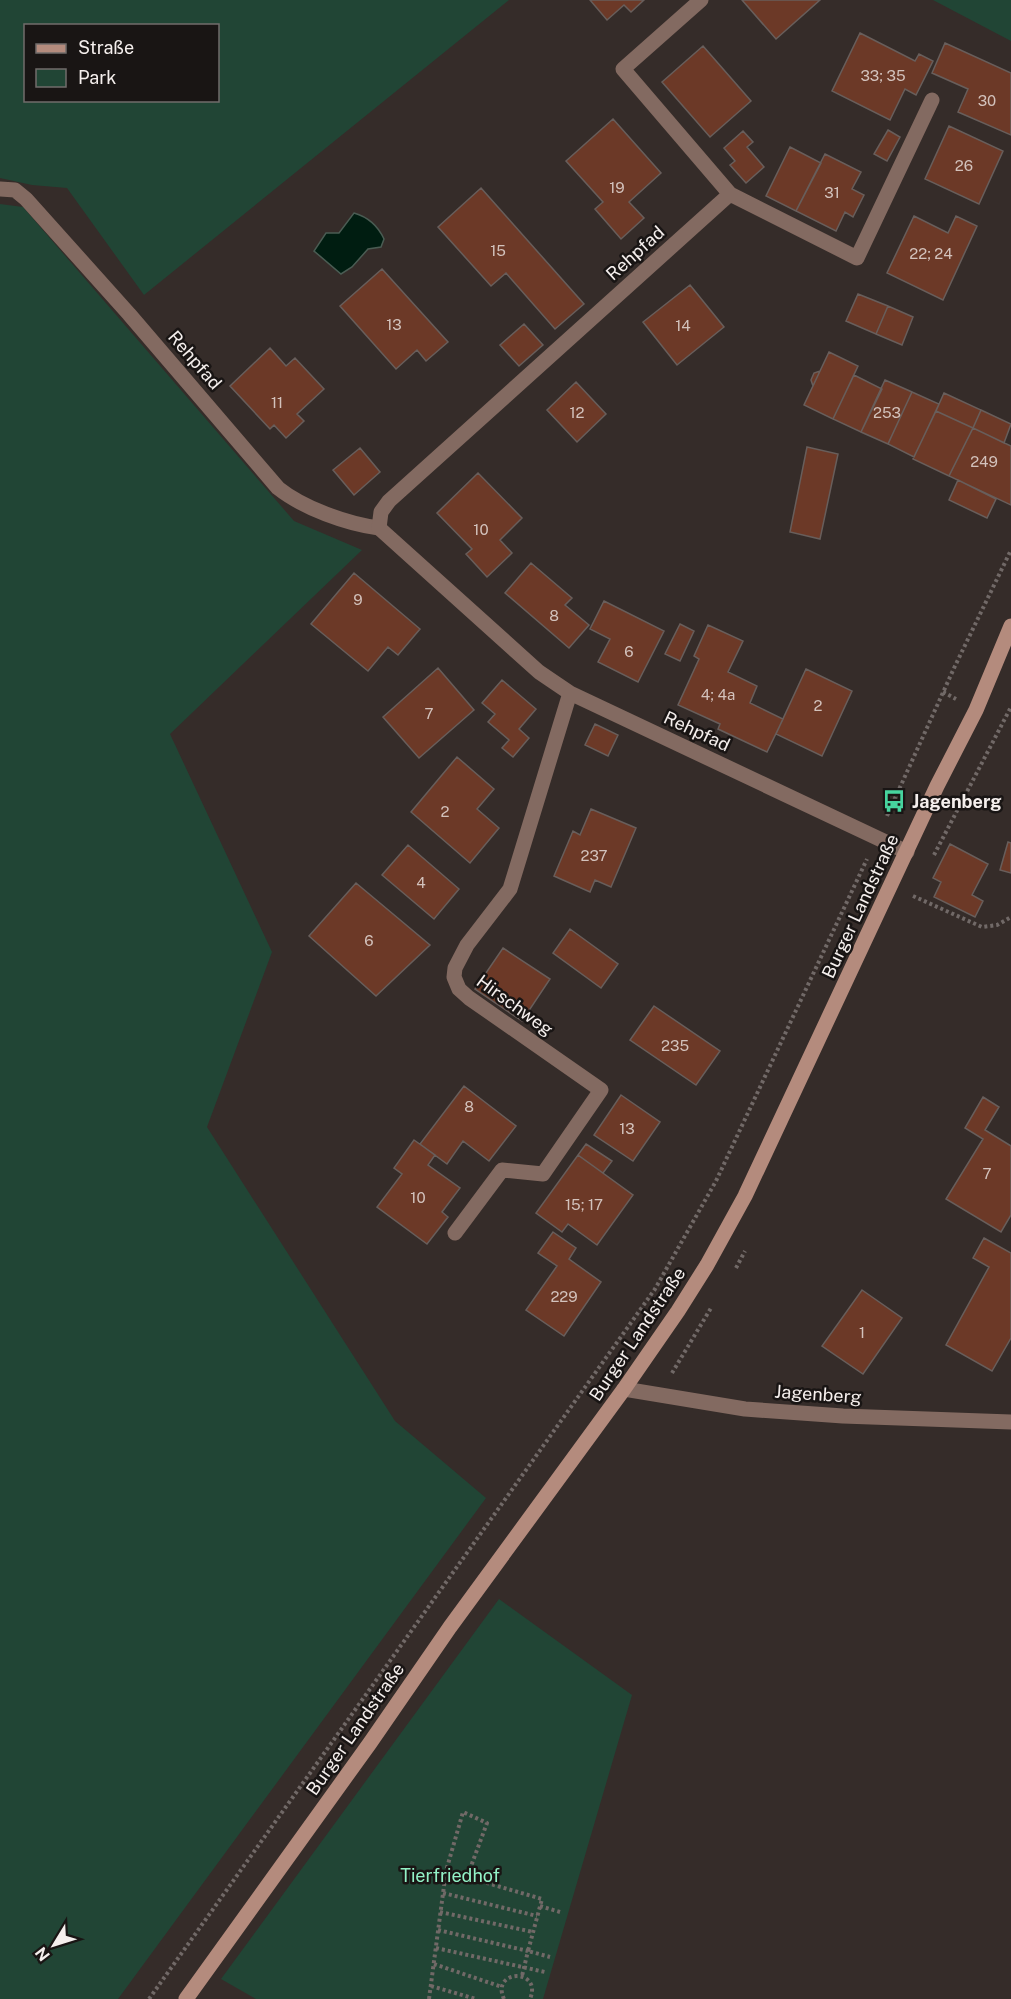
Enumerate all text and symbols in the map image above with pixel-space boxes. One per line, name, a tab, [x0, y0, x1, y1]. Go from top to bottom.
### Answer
legend	[24, 24, 219, 102]
text: Straße	[78, 37, 134, 58]
text: Park	[78, 67, 116, 88]
house number: 33; 35	[860, 67, 906, 84]
house number: 30	[978, 92, 996, 109]
house number: 26	[955, 157, 973, 174]
house number: 19	[609, 179, 625, 196]
house number: 31	[824, 184, 840, 201]
street label: Rehpfad	[602, 222, 668, 284]
house number: 15	[490, 242, 506, 259]
house number: 22; 24	[909, 245, 953, 262]
house number: 13	[386, 316, 402, 333]
house number: 14	[675, 317, 691, 334]
street label: Rehpfad	[164, 326, 226, 394]
house number: 11	[271, 394, 283, 411]
house number: 12	[569, 404, 585, 421]
house number: 253	[873, 404, 901, 421]
house number: 249	[970, 453, 998, 470]
house number: 10	[473, 521, 489, 538]
house number: 9	[353, 591, 363, 608]
house number: 8	[549, 607, 559, 624]
house number: 6	[624, 643, 634, 660]
house number: 4; 4a	[701, 686, 735, 703]
house number: 2	[814, 697, 823, 714]
house number: 7	[424, 705, 434, 722]
street label: Rehpfad	[661, 707, 733, 755]
bus stop icon: Jagenberg	[881, 788, 907, 814]
place label: Jagenberg	[912, 791, 1001, 812]
house number: 2	[441, 803, 450, 820]
street label: Burger Landstraße	[817, 831, 903, 981]
house number: 237	[580, 847, 608, 864]
house number: 4	[416, 874, 426, 891]
house number: 6	[364, 932, 374, 949]
street label: Hirschweg	[473, 970, 557, 1040]
house number: 235	[661, 1037, 689, 1054]
house number: 8	[464, 1098, 474, 1115]
house number: 13	[619, 1120, 635, 1137]
house number: 7	[982, 1165, 992, 1182]
house number: 10	[410, 1189, 426, 1206]
house number: 15; 17	[565, 1196, 603, 1213]
street label: Burger Landstraße	[585, 1263, 689, 1405]
house number: 229	[550, 1288, 578, 1305]
house number: 1	[859, 1324, 865, 1341]
street label: Jagenberg	[774, 1380, 862, 1408]
street label: Burger Landstraße	[302, 1659, 408, 1799]
park label: Tierfriedhof	[400, 1865, 500, 1886]
north arrow	[24, 1915, 84, 1975]
text: N	[31, 1943, 54, 1965]

